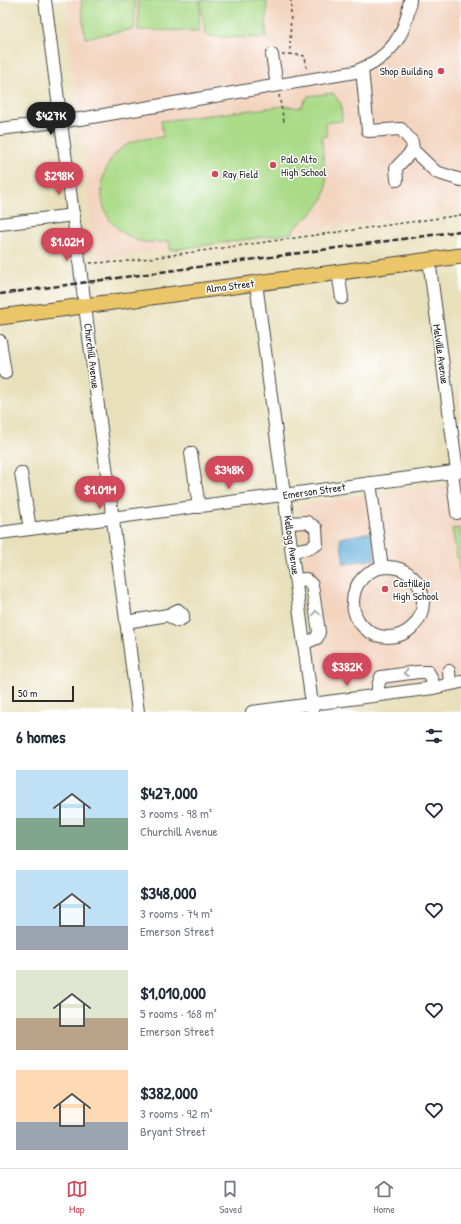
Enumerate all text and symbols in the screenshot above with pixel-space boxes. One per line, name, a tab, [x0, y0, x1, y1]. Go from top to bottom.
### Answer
place label: Shop Building	[380, 64, 433, 78]
marker: Shop Building	[436, 66, 446, 76]
pin: $427K	[23, 102, 79, 136]
text: $427K	[36, 106, 66, 124]
place label: Palo Alto High School	[281, 152, 326, 179]
marker: Palo Alto High School	[268, 160, 278, 170]
pin: $298K	[31, 162, 87, 196]
text: $298K	[44, 166, 74, 184]
place label: Ray Field	[223, 167, 258, 181]
marker: Ray Field	[210, 169, 220, 179]
pin: $1.02M	[34, 228, 100, 262]
text: $1.02M	[50, 232, 84, 250]
street label: Alma Street	[205, 276, 255, 296]
street label: Churchill Avenue	[81, 322, 103, 390]
street label: Melville Avenue	[430, 323, 452, 385]
pin: $348K	[201, 456, 257, 490]
text: $348K	[214, 460, 244, 478]
pin: $1.01M	[67, 476, 133, 510]
text: $1.01M	[84, 480, 116, 498]
street label: Emerson Street	[282, 480, 346, 502]
street label: Kellogg Avenue	[281, 515, 303, 576]
place label: Castilleja High School	[393, 576, 438, 603]
marker: Castilleja High School	[380, 584, 390, 594]
one-way arrow	[312, 610, 321, 617]
pin: $382K	[319, 653, 375, 687]
text: $382K	[332, 657, 362, 675]
one-way arrow	[403, 668, 409, 677]
scale bar	[12, 684, 74, 703]
text: 50 m	[18, 686, 38, 700]
text: 6 homes	[16, 725, 66, 748]
icon: filters	[423, 725, 445, 747]
text: $427,000	[140, 781, 198, 804]
icon: home	[48, 786, 96, 834]
icon: heart	[423, 799, 445, 821]
text: 3 rooms · 98 m²	[140, 804, 212, 822]
text: Churchill Avenue	[140, 822, 218, 840]
text: $348,000	[140, 881, 196, 904]
icon: home	[48, 886, 96, 934]
icon: heart	[423, 899, 445, 921]
text: 3 rooms · 74 m²	[140, 904, 213, 922]
text: Emerson Street	[140, 922, 214, 940]
text: $1,010,000	[140, 981, 206, 1004]
icon: home	[48, 986, 96, 1034]
icon: heart	[423, 999, 445, 1021]
text: 5 rooms · 168 m²	[140, 1004, 217, 1022]
text: Emerson Street	[140, 1022, 214, 1040]
text: $382,000	[140, 1081, 198, 1104]
icon: home	[48, 1086, 96, 1134]
icon: heart	[423, 1099, 445, 1121]
text: 3 rooms · 92 m²	[140, 1104, 212, 1122]
text: Bryant Street	[140, 1122, 206, 1140]
tab: Map	[66, 1178, 88, 1216]
tab: Saved	[219, 1178, 242, 1216]
tab: Home	[373, 1178, 395, 1216]

